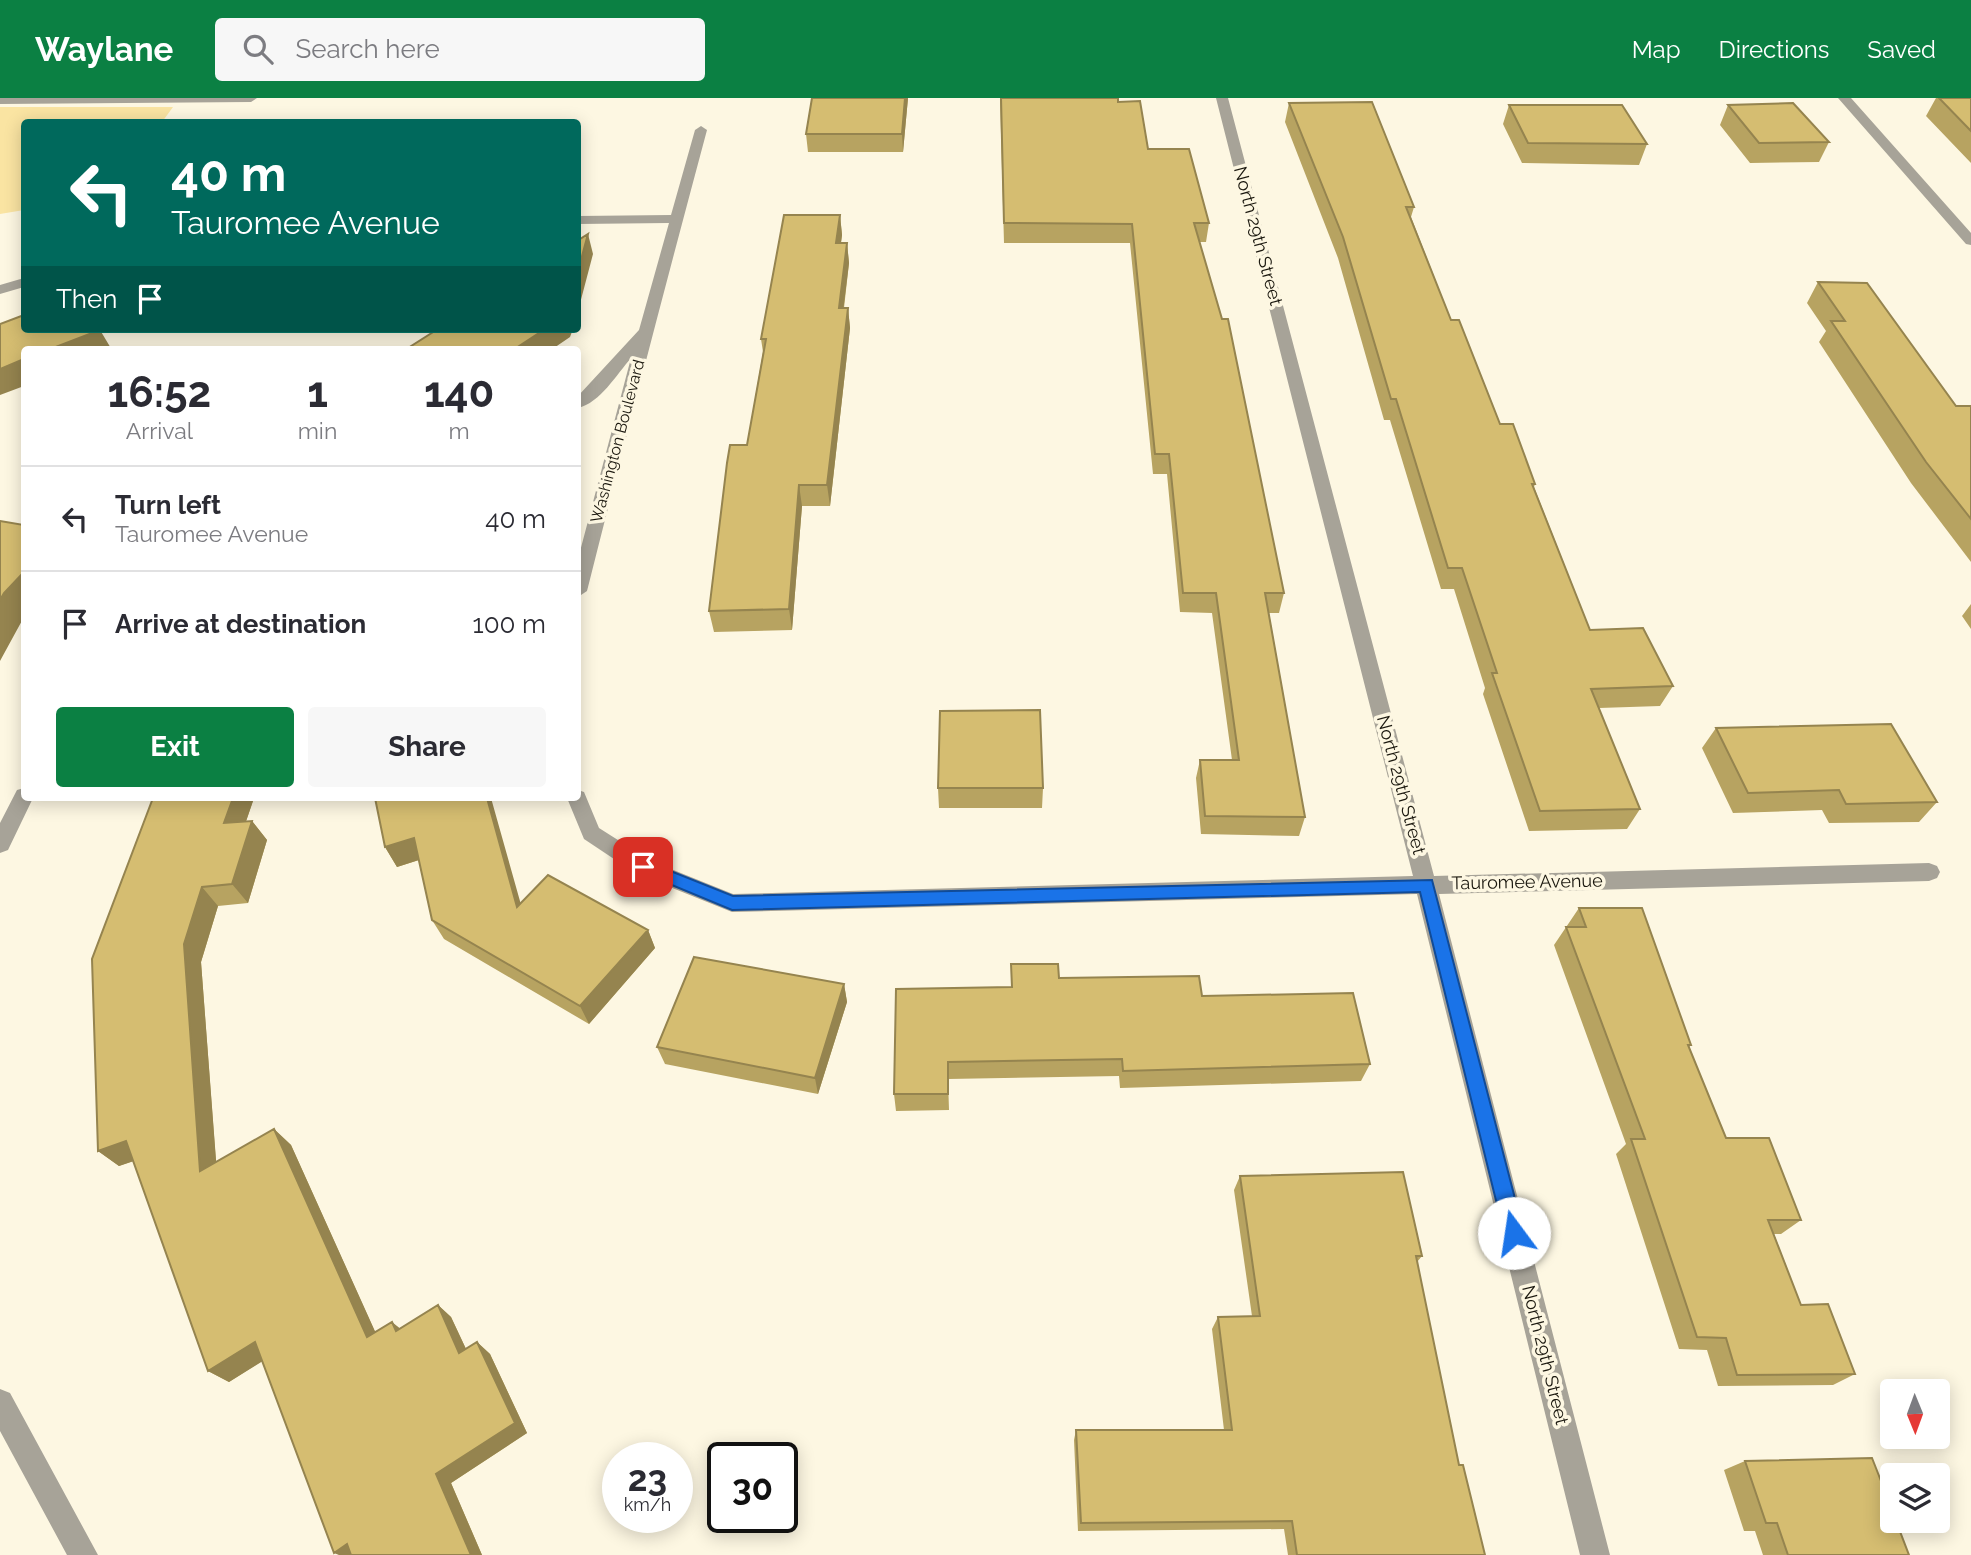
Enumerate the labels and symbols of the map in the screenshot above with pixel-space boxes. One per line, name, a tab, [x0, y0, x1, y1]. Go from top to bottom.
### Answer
street label: North 29th Street	[1230, 164, 1287, 308]
street label: Washington Boulevard	[587, 357, 648, 525]
street label: North 29th Street	[1373, 713, 1430, 857]
pin	[613, 837, 673, 897]
street label: Tauromee Avenue	[1451, 870, 1603, 893]
position arrow	[1477, 1196, 1551, 1270]
street label: North 29th Street	[1518, 1283, 1573, 1427]
north arrow	[1880, 1379, 1950, 1449]
speed limit sign: 30	[707, 1442, 798, 1533]

